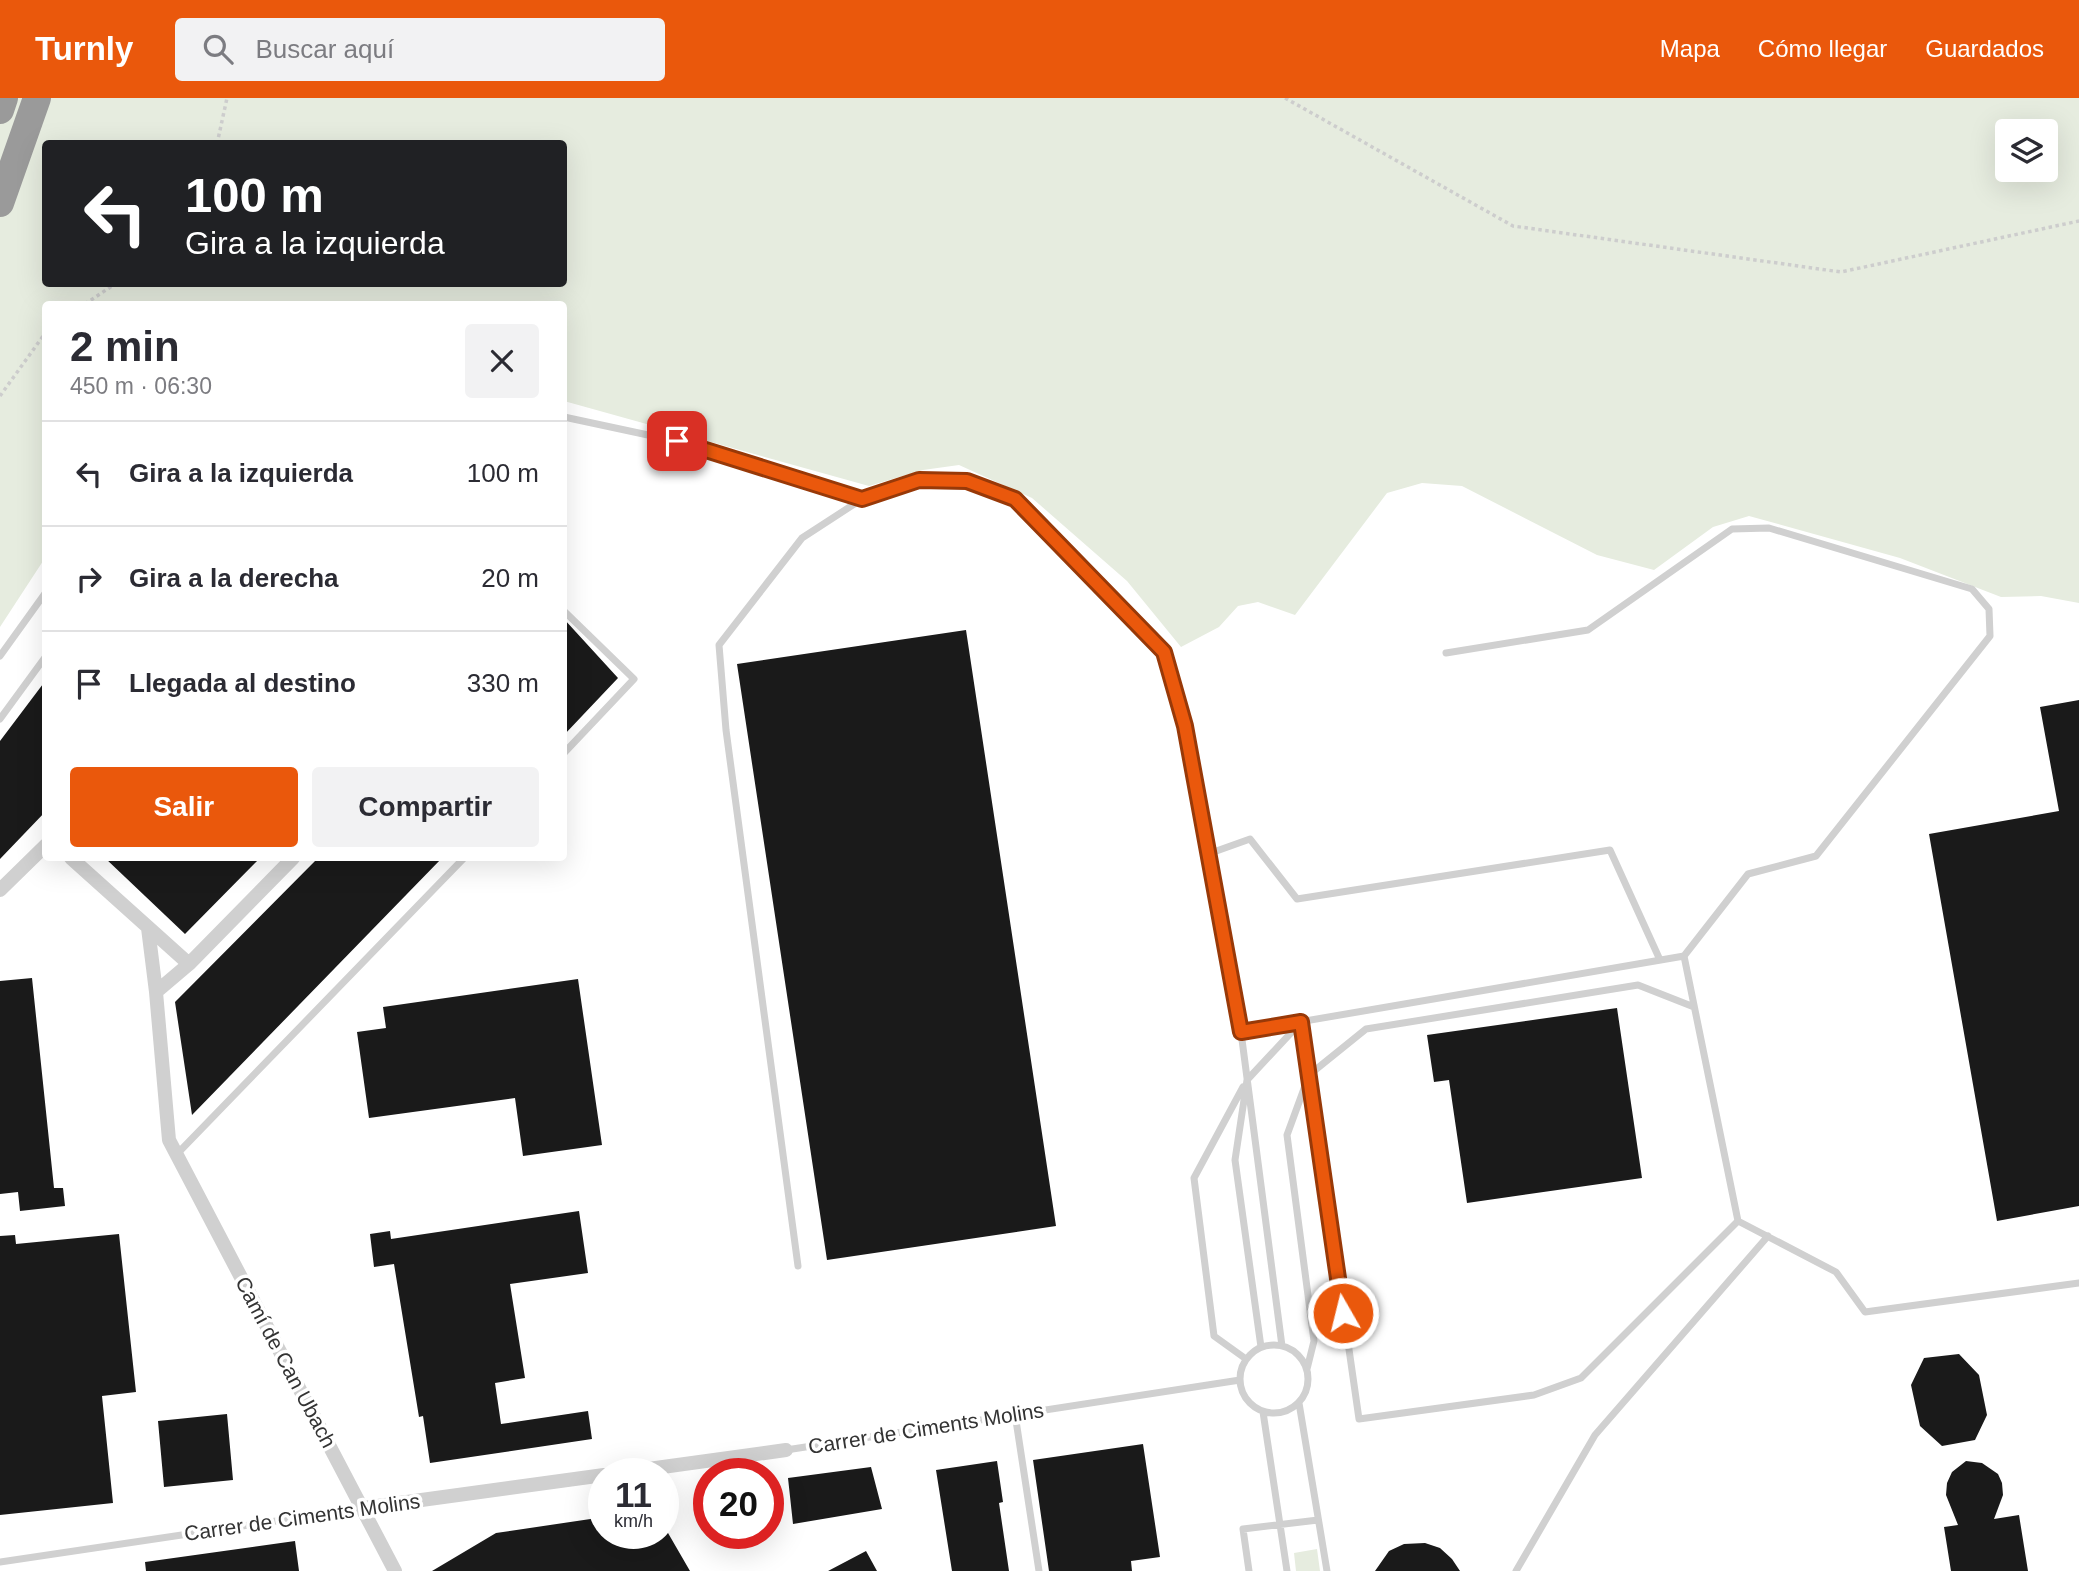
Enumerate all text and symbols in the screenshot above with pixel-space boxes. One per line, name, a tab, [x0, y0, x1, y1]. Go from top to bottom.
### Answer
search box	[175, 18, 665, 81]
text: Turnly	[35, 30, 133, 67]
icon: search	[199, 30, 237, 68]
text: Buscar aquí	[255, 34, 394, 64]
text: Mapa	[1660, 35, 1720, 62]
text: Cómo llegar	[1758, 35, 1887, 62]
text: Guardados	[1925, 35, 2044, 62]
map controls	[1995, 119, 2058, 182]
button: layers	[1995, 119, 2058, 182]
icon: left	[70, 168, 161, 259]
text: 100 m	[185, 168, 324, 222]
text: Gira a la izquierda	[185, 225, 445, 261]
text: 2 min	[70, 323, 180, 370]
button: close	[465, 324, 539, 398]
text: 450 m · 06:30	[70, 373, 212, 399]
pin	[647, 411, 707, 471]
icon: arrive	[658, 422, 696, 460]
icon: left	[70, 455, 108, 493]
text: Gira a la izquierda	[129, 458, 353, 488]
text: 100 m	[467, 458, 539, 488]
icon: right	[70, 560, 108, 598]
text: Gira a la derecha	[129, 563, 339, 593]
text: 20 m	[481, 563, 539, 593]
icon: arrive	[70, 665, 108, 703]
text: Llegada al destino	[129, 668, 356, 698]
text: 330 m	[467, 668, 539, 698]
button: Salir	[70, 767, 298, 847]
button: Compartir	[312, 767, 539, 847]
street label: Camí de Can Ubach	[231, 1273, 341, 1451]
position arrow	[1306, 1276, 1380, 1350]
street label: Carrer de Ciments Molins	[807, 1398, 1045, 1458]
speed limit sign: 20	[693, 1458, 784, 1549]
text: 11	[615, 1475, 652, 1514]
street label: Carrer de Ciments Molins	[183, 1489, 421, 1545]
text: km/h	[614, 1511, 653, 1531]

